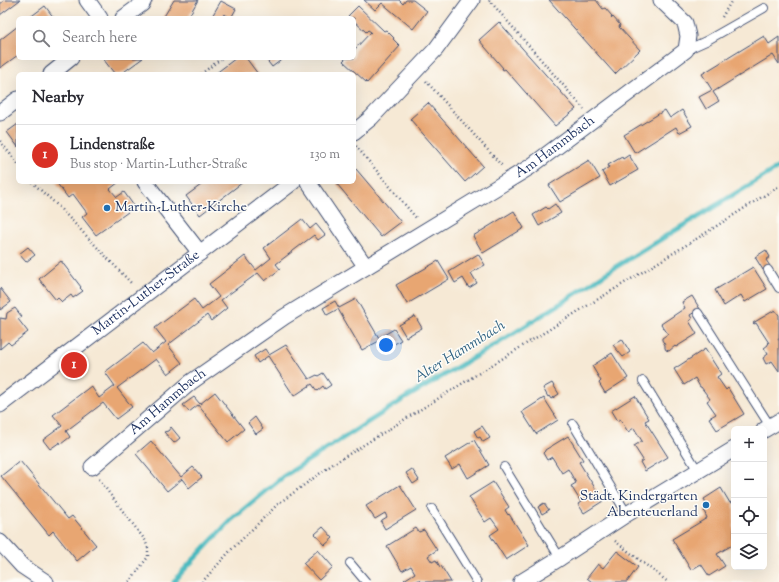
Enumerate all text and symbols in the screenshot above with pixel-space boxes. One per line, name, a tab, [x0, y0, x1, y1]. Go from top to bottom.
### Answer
search box	[16, 16, 356, 60]
icon: search	[30, 27, 52, 49]
text: Search here	[62, 28, 137, 49]
text: Nearby	[32, 86, 84, 110]
street label: Am Hammbach	[512, 111, 600, 184]
text: Lindenstraße	[70, 135, 155, 156]
text: 1	[43, 146, 47, 164]
text: 130 m	[310, 146, 340, 164]
text: Bus stop · Martin-Luther-Straße	[70, 156, 247, 174]
place label: Martin-Luther-Kirche	[115, 198, 247, 218]
marker: Martin-Luther-Kirche	[102, 203, 112, 213]
street label: Martin-Luther-Straße	[88, 246, 205, 341]
water label: Alter Hammbach	[410, 315, 510, 388]
your location	[376, 335, 396, 355]
pin: 1	[61, 350, 87, 380]
street label: Am Hammbach	[125, 364, 211, 440]
map controls	[731, 426, 767, 570]
button: +	[731, 426, 767, 462]
button: −	[731, 462, 767, 498]
place label: Städt. Kindergarten Abenteuerland	[580, 487, 698, 523]
button: locate	[731, 498, 767, 534]
marker: Städt. Kindergarten Abenteuerland	[701, 500, 711, 510]
button: layers	[731, 534, 767, 570]

